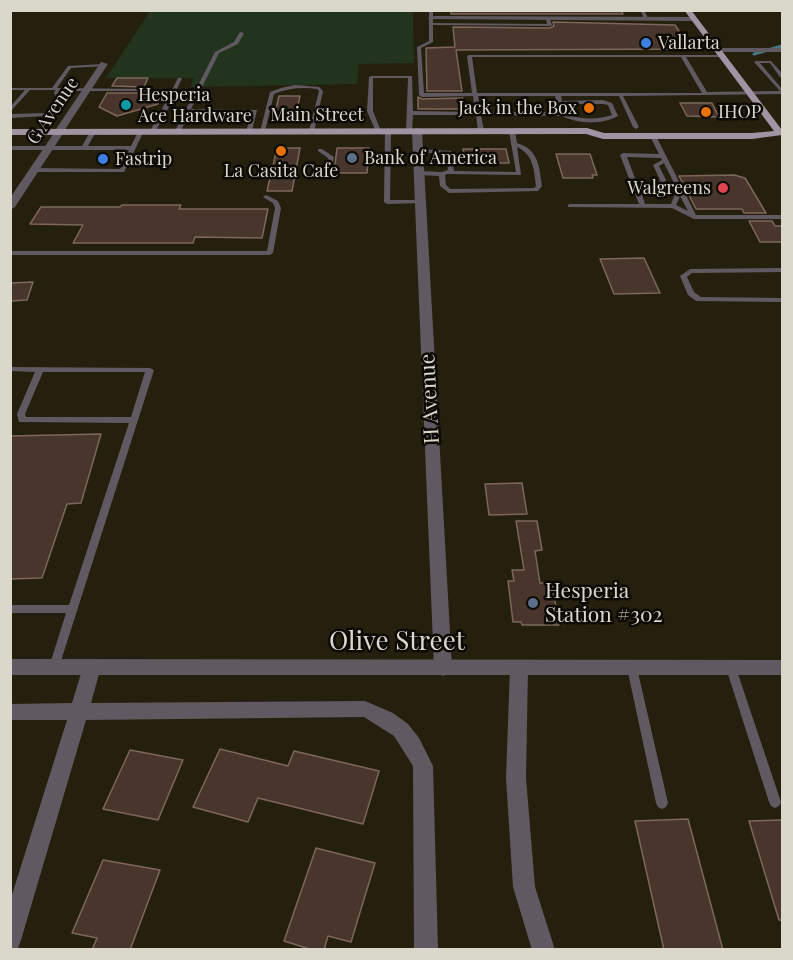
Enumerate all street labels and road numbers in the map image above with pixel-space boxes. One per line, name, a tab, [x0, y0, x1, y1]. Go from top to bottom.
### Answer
street label: G Avenue	[23, 73, 83, 149]
street label: Main Street	[270, 104, 364, 126]
street label: H Avenue	[415, 353, 445, 445]
street label: Olive Street	[329, 626, 465, 658]

